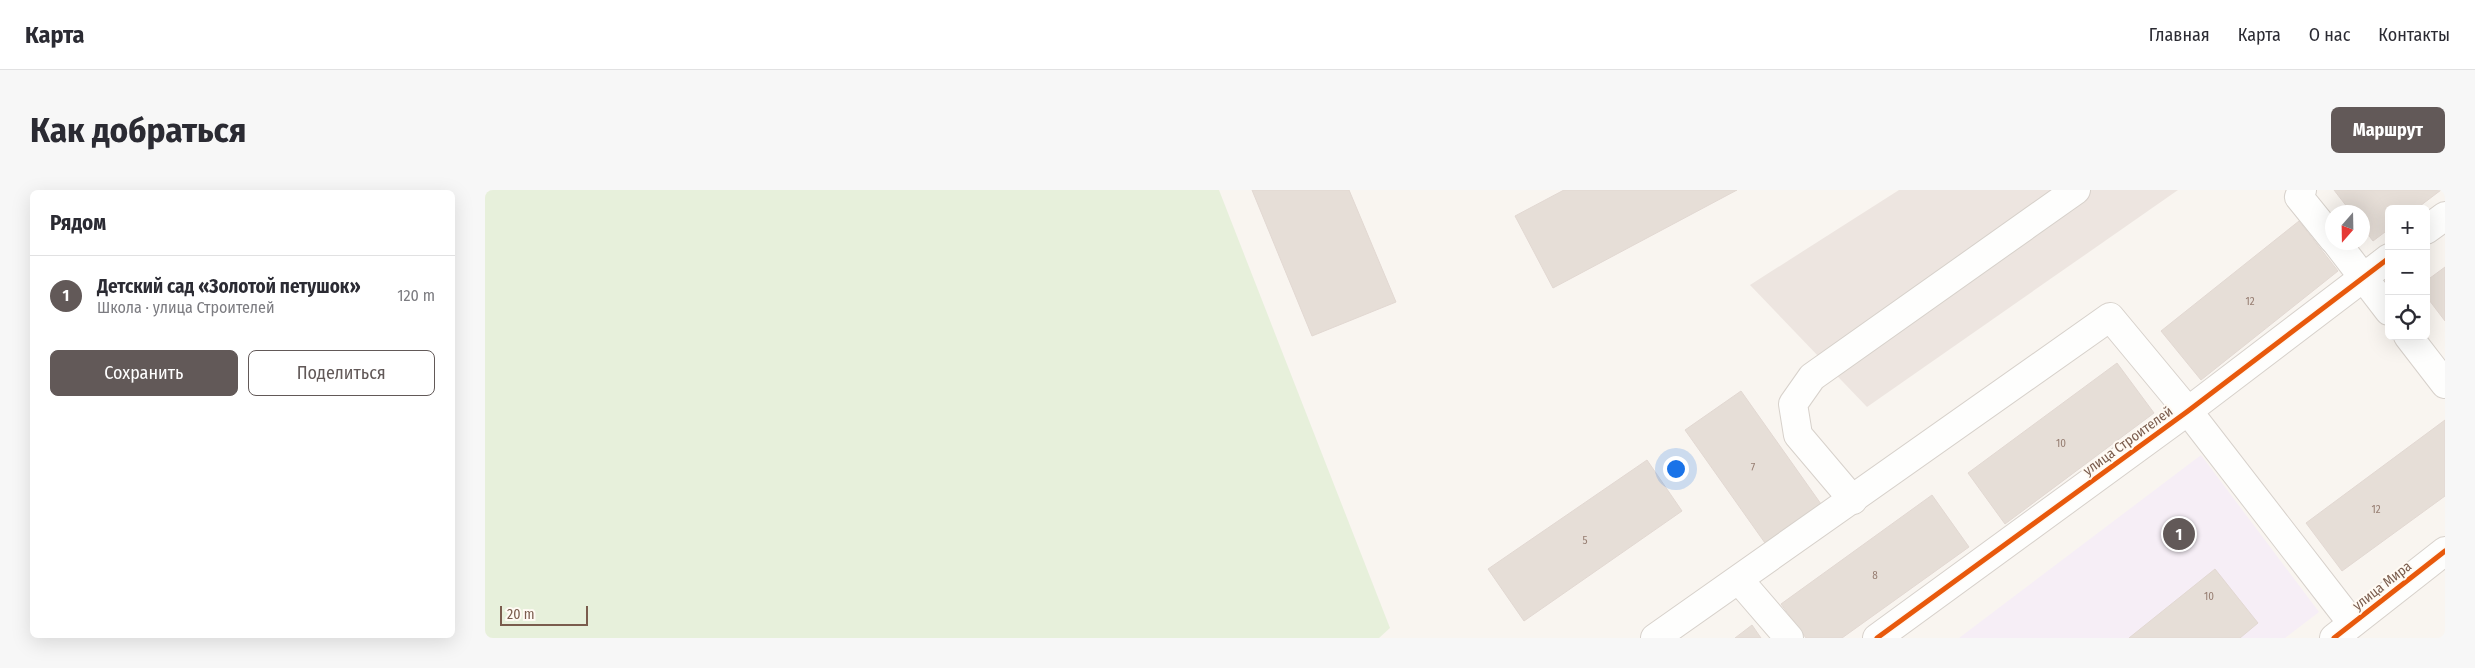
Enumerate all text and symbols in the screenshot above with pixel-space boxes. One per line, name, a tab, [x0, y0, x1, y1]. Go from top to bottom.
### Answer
text: Карта	[25, 21, 84, 49]
text: Главная	[2149, 24, 2210, 46]
text: Карта	[2238, 24, 2281, 46]
text: О нас	[2309, 24, 2350, 46]
text: Контакты	[2378, 24, 2450, 46]
button: Маршрут	[2331, 107, 2445, 153]
text: Как добраться	[30, 109, 247, 151]
north arrow	[2325, 205, 2370, 250]
map controls	[2385, 205, 2430, 340]
button: +	[2385, 205, 2430, 250]
text: Рядом	[50, 210, 106, 236]
button: −	[2385, 250, 2430, 295]
text: Детский сад «Золотой петушок»	[97, 275, 361, 298]
text: 1	[63, 286, 69, 305]
text: 120 m	[397, 286, 435, 305]
house number: 12	[2245, 295, 2255, 308]
button: locate	[2385, 295, 2430, 340]
text: Школа · улица Строителей	[97, 298, 275, 317]
button: Сохранить	[50, 350, 238, 396]
button: Поделиться	[248, 350, 435, 396]
street label: улица Строителей	[2080, 403, 2176, 479]
house number: 10	[2056, 437, 2066, 450]
your location	[1663, 456, 1689, 482]
house number: 7	[1751, 461, 1756, 474]
house number: 12	[2371, 503, 2381, 516]
pin: 1	[2163, 515, 2195, 553]
house number: 5	[1582, 534, 1588, 547]
street label: улица Мира	[2349, 558, 2415, 614]
house number: 8	[1872, 569, 1878, 582]
house number: 10	[2204, 590, 2214, 603]
scale bar	[500, 603, 587, 626]
text: 20 m	[507, 606, 535, 623]

